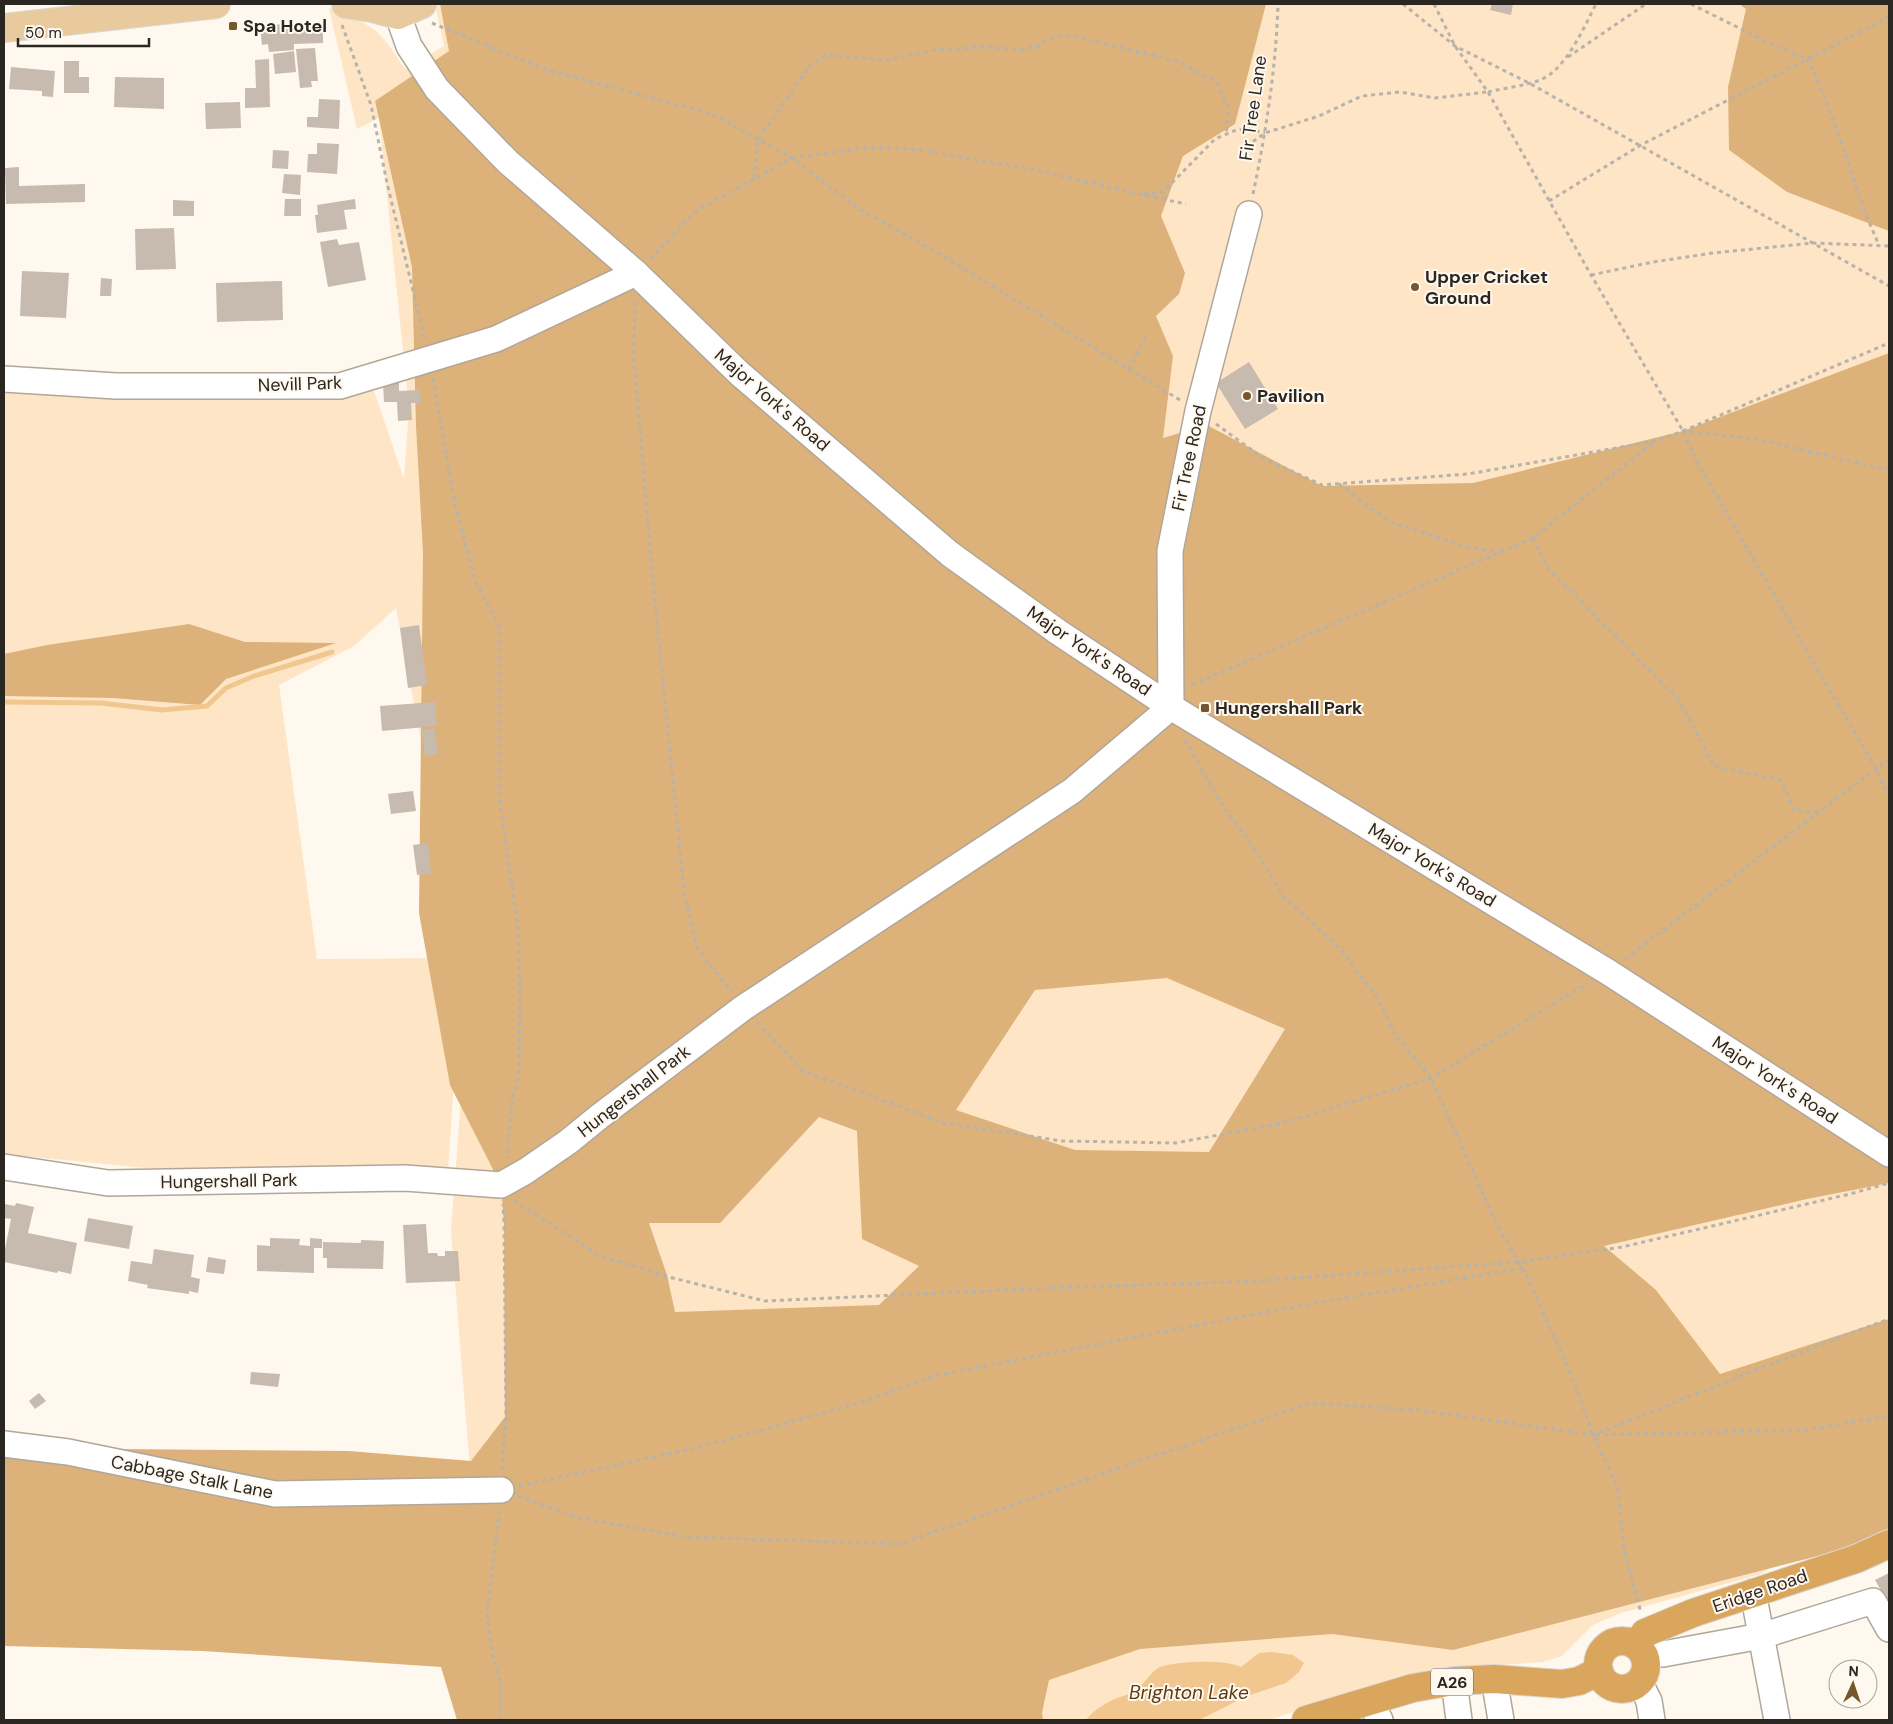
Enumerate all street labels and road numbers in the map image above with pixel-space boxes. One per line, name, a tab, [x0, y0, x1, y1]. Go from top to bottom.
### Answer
street label: Fir Tree Lane	[1234, 54, 1272, 162]
street label: Major York's Road	[709, 343, 835, 457]
street label: Nevill Park	[257, 371, 343, 397]
street label: Fir Tree Road	[1166, 403, 1212, 513]
street label: Major York's Road	[1022, 600, 1156, 702]
street label: Major York's Road	[1364, 817, 1500, 913]
street label: Major York's Road	[1708, 1030, 1842, 1130]
street label: Hungershall Park	[573, 1039, 695, 1143]
street label: Hungershall Park	[160, 1168, 298, 1194]
street label: Cabbage Stalk Lane	[109, 1450, 275, 1504]
street label: Eridge Road	[1709, 1564, 1811, 1618]
road number: A26	[1431, 1668, 1473, 1695]

